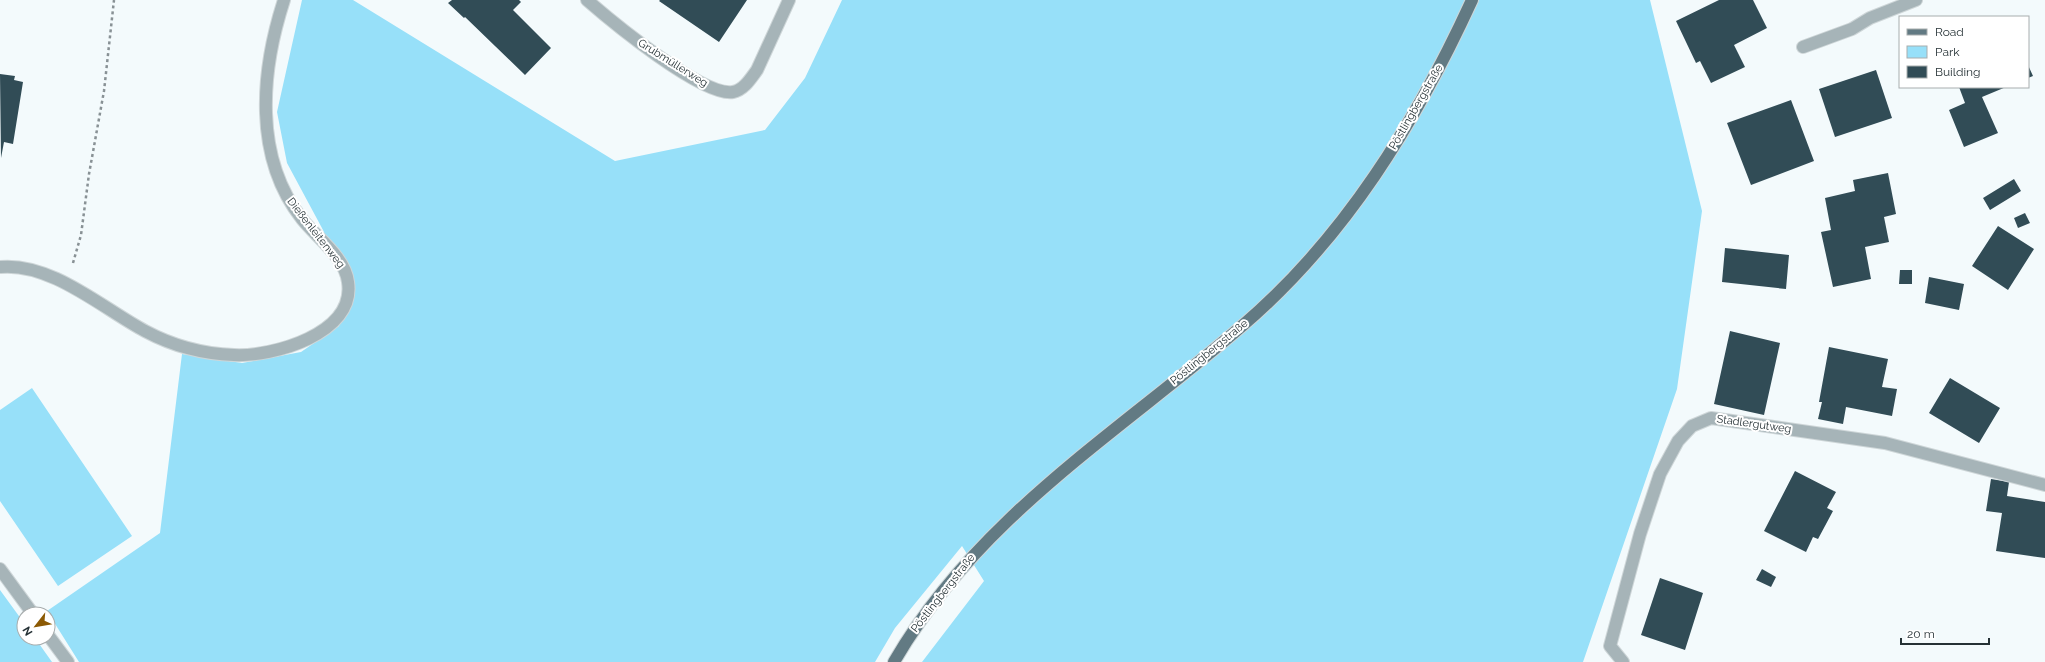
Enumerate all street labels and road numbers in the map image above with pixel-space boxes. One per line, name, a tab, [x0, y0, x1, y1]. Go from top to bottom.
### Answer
street label: Grubmüllerweg	[636, 36, 710, 90]
street label: Pöstlingbergstraße	[1386, 62, 1446, 152]
street label: Dießenleitenweg	[284, 195, 348, 271]
street label: Pöstlingbergstraße	[1168, 316, 1251, 387]
street label: Stadlergutweg	[1716, 412, 1792, 436]
street label: Pöstlingbergstraße	[908, 551, 978, 635]

